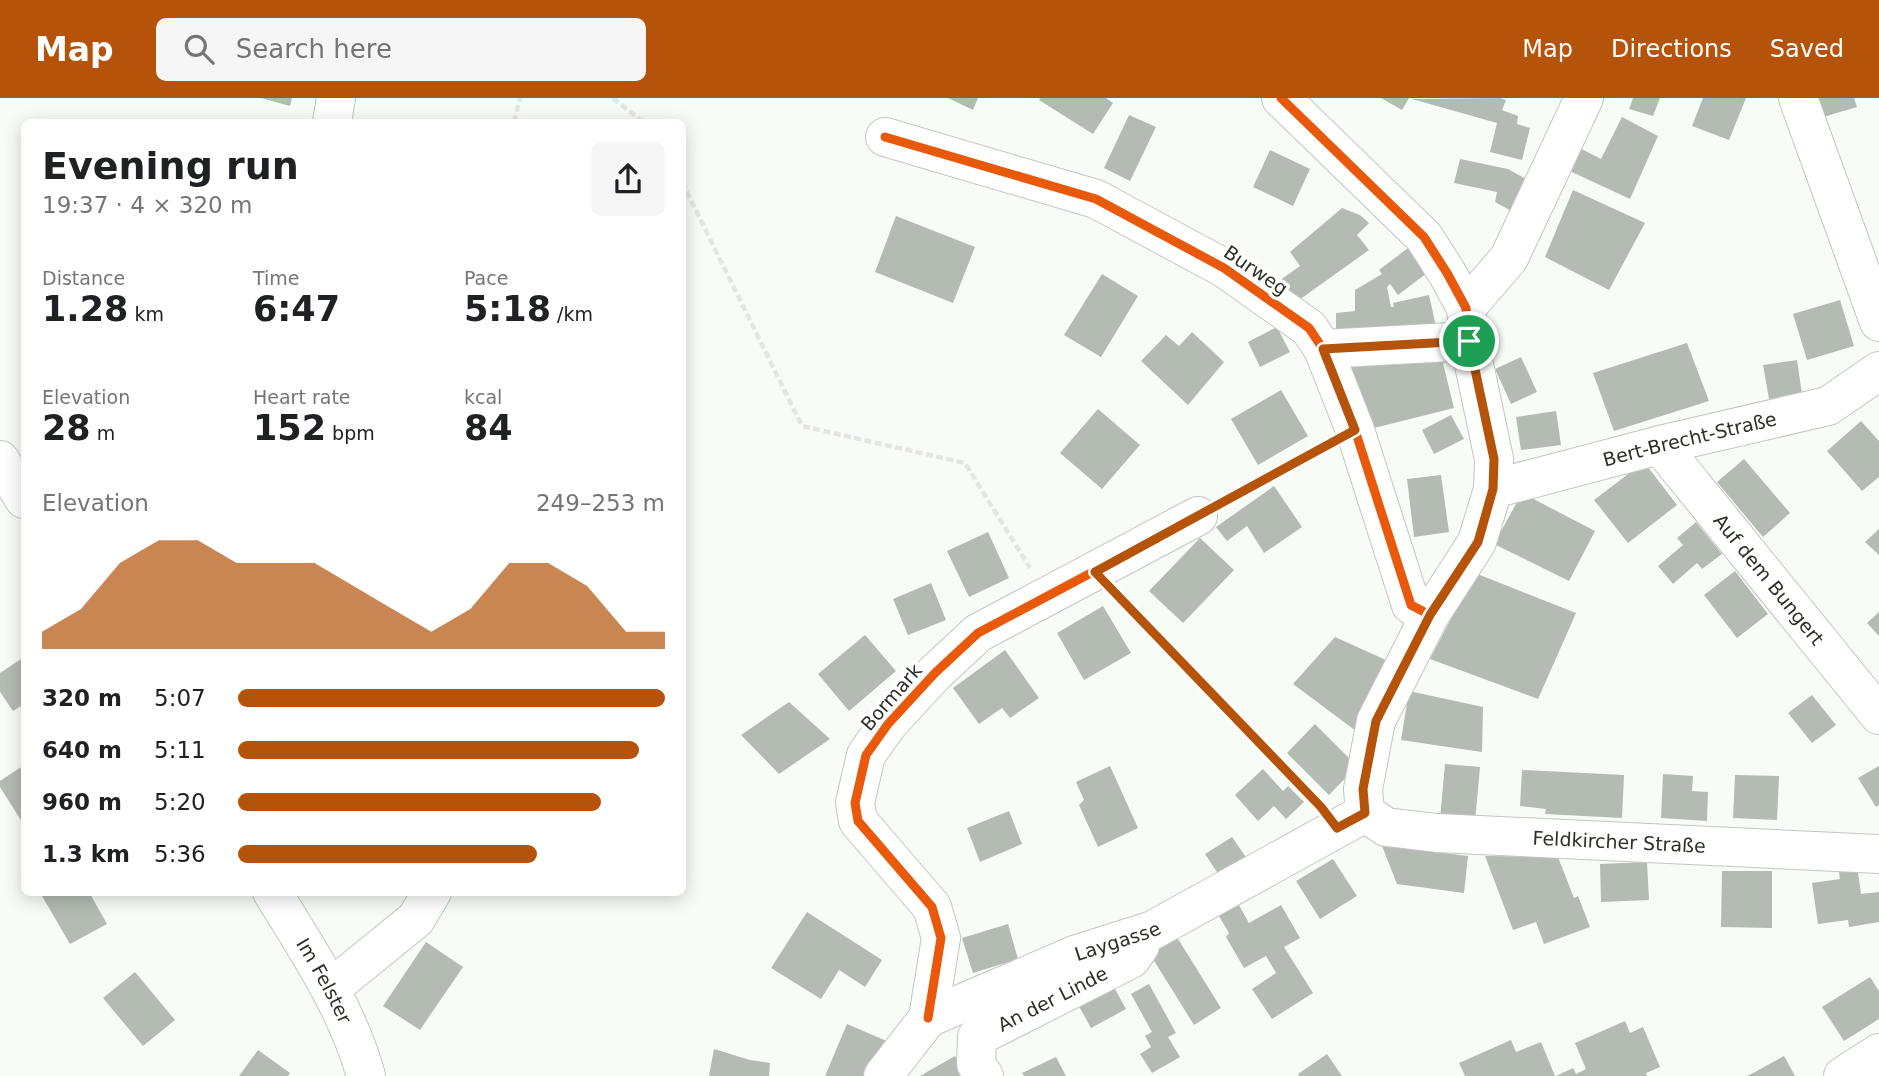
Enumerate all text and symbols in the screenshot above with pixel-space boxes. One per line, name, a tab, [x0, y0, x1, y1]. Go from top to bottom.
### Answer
search box	[156, 18, 646, 81]
text: Map	[35, 30, 114, 69]
icon: search	[180, 30, 218, 68]
text: Search here	[236, 34, 392, 64]
text: Map	[1522, 35, 1573, 63]
text: Directions	[1611, 35, 1732, 63]
text: Saved	[1770, 35, 1844, 63]
button: share	[591, 142, 665, 216]
text: Evening run	[42, 144, 299, 188]
text: 19:37 · 4 × 320 m	[42, 192, 252, 218]
street label: Burweg	[1220, 241, 1292, 299]
text: Distance	[42, 267, 125, 289]
text: Time	[253, 267, 300, 289]
text: Pace	[464, 267, 508, 289]
text: 1.28	[42, 289, 128, 329]
text: 6:47	[253, 289, 340, 329]
text: 5:18	[464, 289, 551, 329]
text: km	[128, 303, 164, 325]
text: /km	[551, 303, 593, 325]
pin	[1439, 311, 1499, 371]
icon: arrive	[1450, 322, 1488, 360]
text: Elevation	[42, 386, 130, 408]
text: Heart rate	[253, 386, 351, 408]
text: kcal	[464, 386, 502, 408]
street label: Bert-Brecht-Straße	[1601, 407, 1779, 471]
text: 28	[42, 408, 91, 448]
text: 152	[253, 408, 326, 448]
text: 84	[464, 408, 513, 448]
text: m	[91, 422, 115, 444]
text: bpm	[326, 422, 375, 444]
text: Elevation	[42, 490, 149, 516]
text: 249–253 m	[536, 490, 665, 516]
street label: Auf dem Bungert	[1709, 509, 1829, 649]
street label: Bormark	[856, 659, 926, 735]
text: 320 m	[42, 685, 122, 711]
text: 5:07	[154, 685, 206, 711]
text: 640 m	[42, 737, 122, 763]
text: 5:11	[154, 737, 206, 763]
text: 960 m	[42, 789, 122, 815]
text: 5:20	[154, 789, 206, 815]
street label: Feldkircher Straße	[1532, 827, 1706, 857]
text: 1.3 km	[42, 841, 130, 867]
text: 5:36	[154, 841, 206, 867]
street label: Laygasse	[1072, 917, 1165, 965]
street label: Im Felster	[292, 934, 356, 1027]
street label: An der Linde	[994, 962, 1111, 1036]

